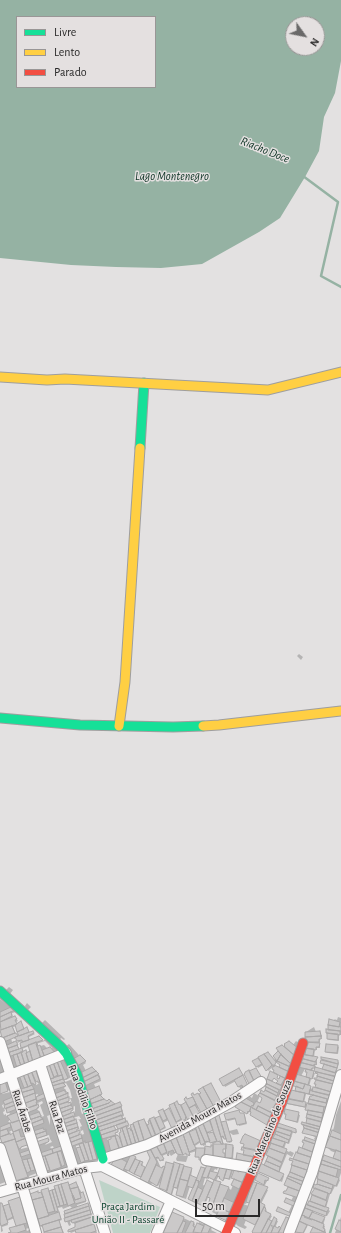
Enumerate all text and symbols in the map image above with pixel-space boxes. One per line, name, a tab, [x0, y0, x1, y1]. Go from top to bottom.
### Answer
legend	[16, 16, 156, 88]
north arrow	[285, 16, 325, 56]
text: Livre	[54, 26, 76, 38]
text: N	[308, 36, 321, 48]
text: Lento	[54, 46, 80, 58]
text: Parado	[54, 66, 87, 78]
water label: Riacho Doce	[238, 134, 292, 166]
water label: Lago Montenegro	[135, 169, 209, 183]
street label: Rua Odílio Filho	[65, 1063, 101, 1131]
street label: Rua Marcelino de Souza	[245, 1078, 295, 1176]
street label: Rua Árabe	[9, 1088, 35, 1134]
street label: Avenida Moura Matos	[156, 1089, 244, 1145]
street label: Rua Paz	[46, 1099, 68, 1135]
street label: Rua Moura Matos	[13, 1162, 89, 1194]
scale bar	[197, 1191, 262, 1217]
park label: Praça Jardim União II - Passaré	[92, 1200, 164, 1226]
text: 50 m	[202, 1200, 225, 1212]

